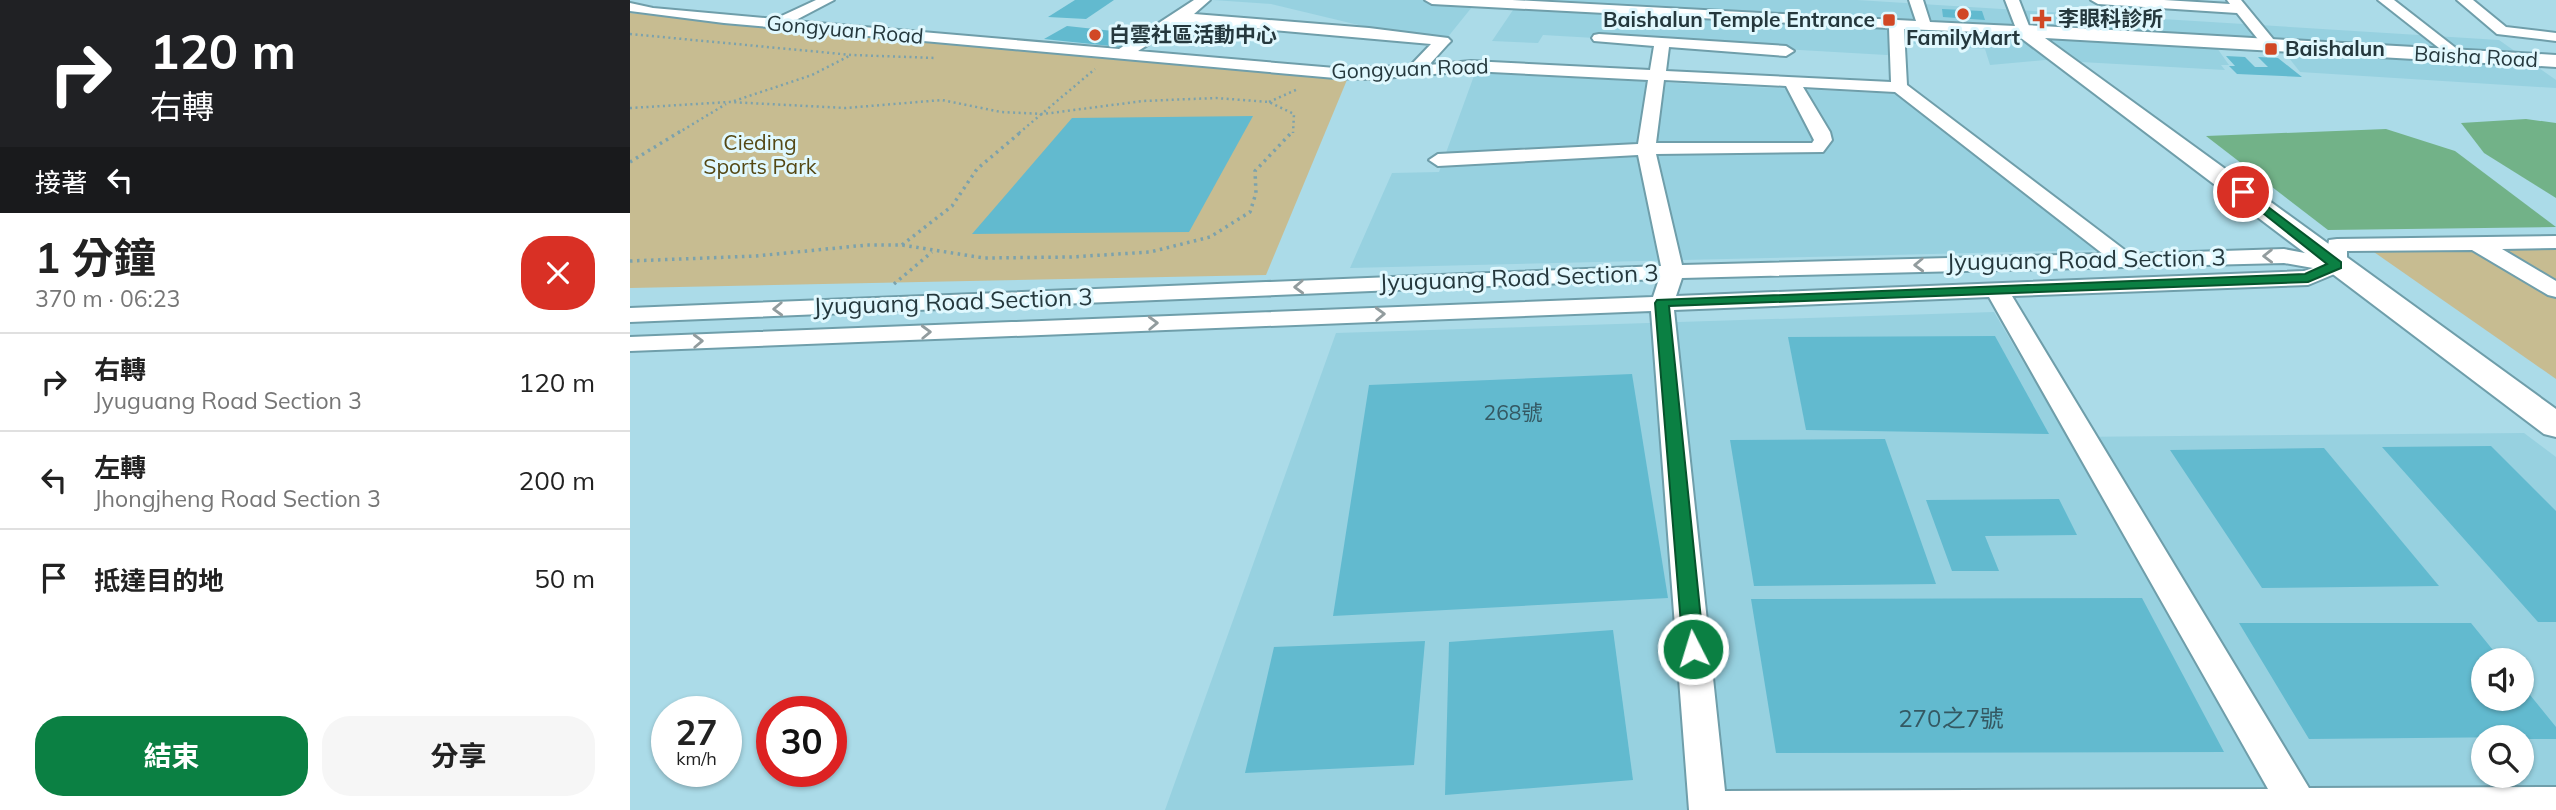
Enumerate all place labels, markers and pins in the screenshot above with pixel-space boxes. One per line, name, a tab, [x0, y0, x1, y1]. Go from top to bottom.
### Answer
place label: 李眼科診所	[2058, 5, 2163, 31]
place label: Baishalun Temple Entrance	[1603, 6, 1875, 32]
marker: FamilyMart	[1955, 6, 1971, 22]
marker: 李眼科診所	[2032, 9, 2052, 29]
marker: Baishalun Temple Entrance	[1881, 12, 1897, 28]
place label: 白雲社區活動中心	[1109, 21, 1277, 47]
place label: FamilyMart	[1906, 24, 2020, 50]
marker: 白雲社區活動中心	[1087, 27, 1103, 43]
place label: Baishalun	[2285, 35, 2385, 61]
marker: Baishalun	[2263, 41, 2279, 57]
pin	[2213, 162, 2273, 222]

